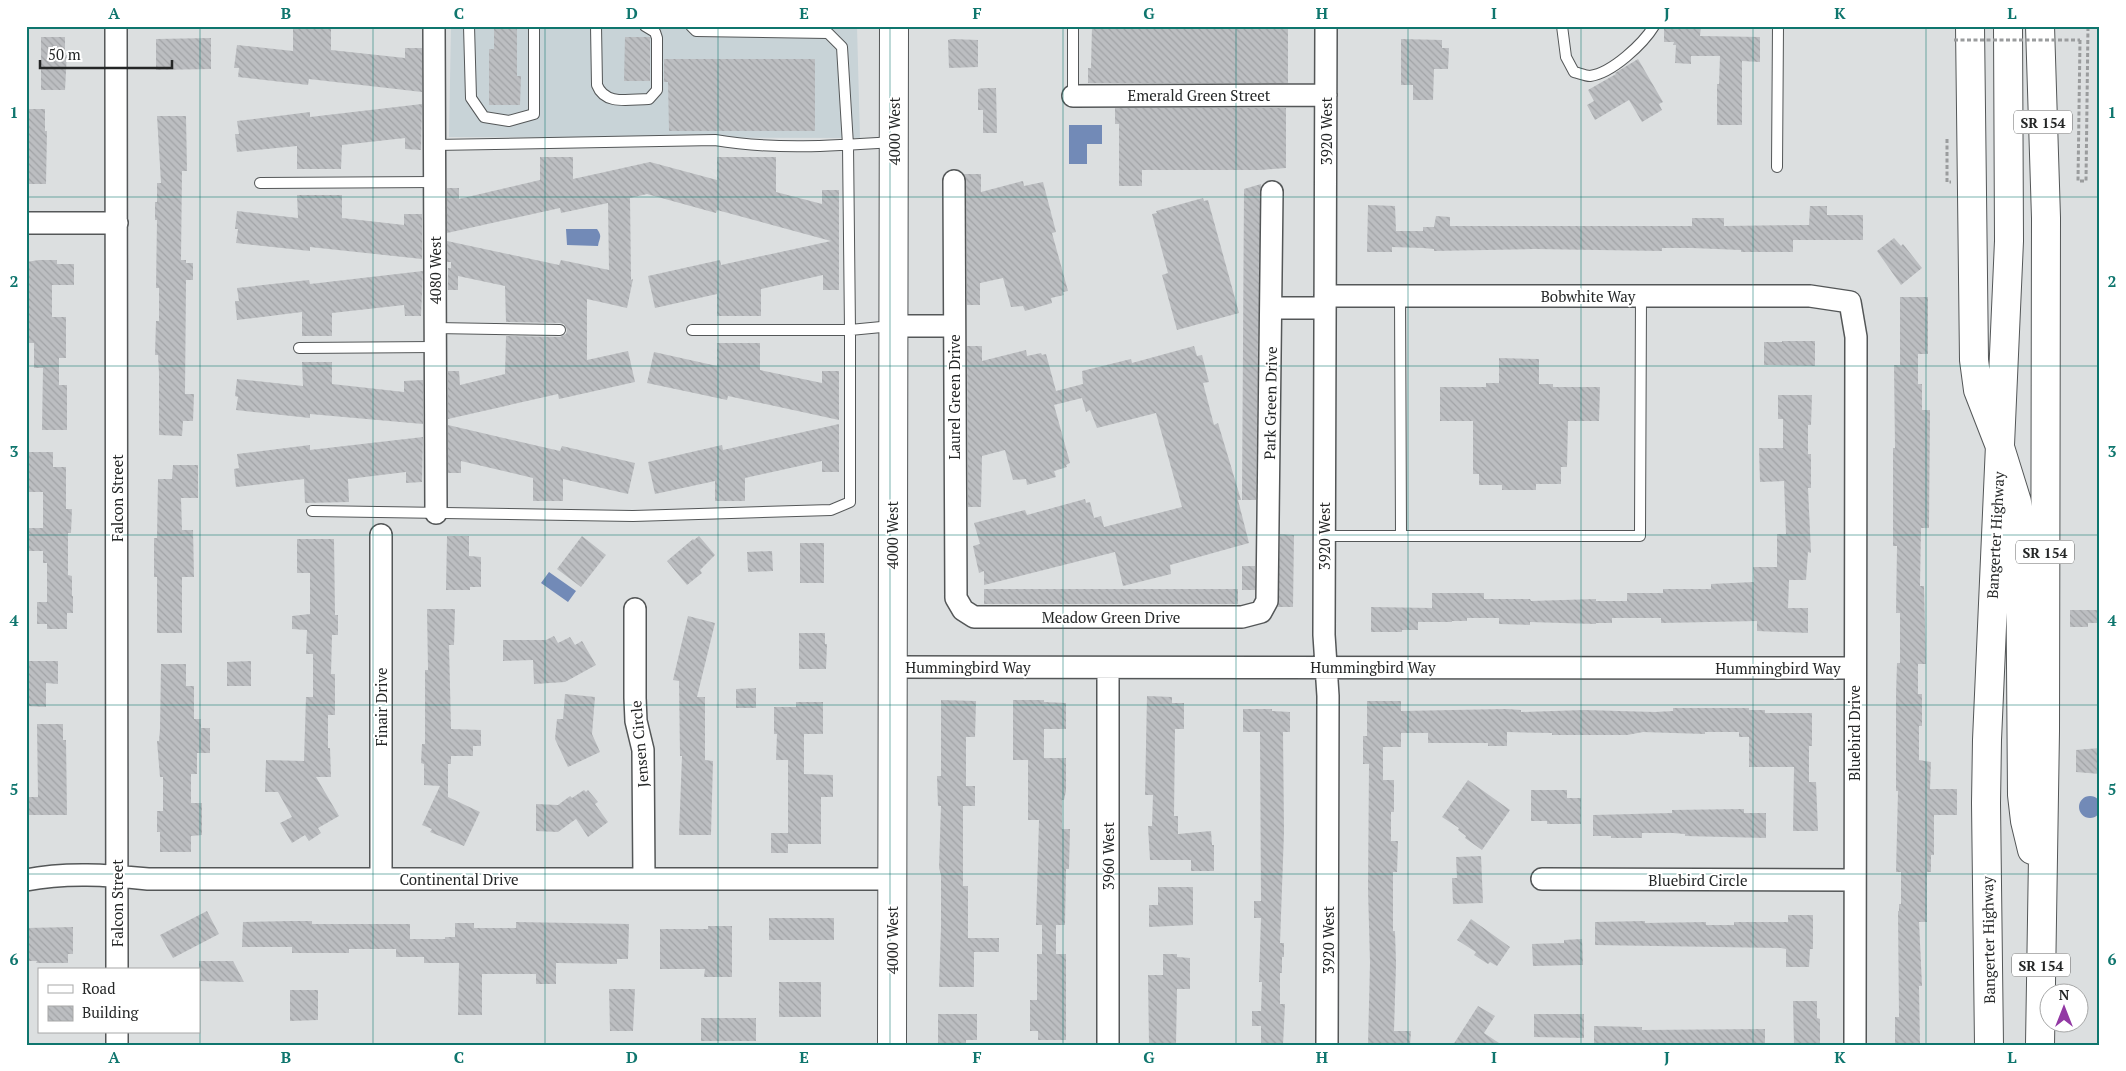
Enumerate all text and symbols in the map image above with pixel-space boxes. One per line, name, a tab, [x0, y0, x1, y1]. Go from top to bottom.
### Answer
text: A	[108, 2, 120, 24]
text: B	[281, 2, 291, 24]
text: C	[454, 2, 464, 24]
text: D	[626, 2, 638, 24]
text: E	[799, 2, 809, 24]
text: F	[972, 2, 982, 24]
text: G	[1143, 2, 1155, 24]
text: H	[1316, 2, 1328, 24]
text: I	[1491, 2, 1497, 24]
text: J	[1664, 2, 1670, 24]
text: K	[1834, 2, 1846, 24]
text: L	[2007, 2, 2017, 24]
scale bar	[40, 38, 172, 70]
text: 50 m	[48, 44, 81, 64]
street label: Emerald Green Street	[1128, 85, 1271, 105]
street label: 4000 West	[884, 96, 904, 165]
street label: 3920 West	[1316, 96, 1336, 165]
text: 1	[9, 101, 19, 123]
text: 1	[2107, 101, 2117, 123]
road number: SR 154	[2014, 110, 2072, 134]
street label: 4080 West	[425, 235, 445, 304]
text: 2	[9, 270, 19, 292]
text: 2	[2107, 270, 2117, 292]
street label: Bobwhite Way	[1541, 286, 1636, 306]
street label: Laurel Green Drive	[944, 334, 964, 460]
street label: Park Green Drive	[1259, 346, 1281, 460]
text: 3	[9, 440, 19, 462]
text: 3	[2107, 440, 2117, 462]
street label: Falcon Street	[107, 454, 127, 542]
street label: Bangerter Highway	[1982, 470, 2008, 599]
street label: 4000 West	[882, 500, 902, 569]
street label: 3920 West	[1314, 501, 1334, 570]
road number: SR 154	[2016, 540, 2074, 564]
street label: Meadow Green Drive	[1042, 607, 1180, 627]
text: 4	[9, 609, 19, 631]
text: 4	[2107, 609, 2117, 631]
street label: Hummingbird Way	[905, 657, 1031, 677]
street label: Hummingbird Way	[1310, 657, 1436, 677]
street label: Hummingbird Way	[1715, 658, 1841, 678]
street label: Finair Drive	[371, 668, 391, 746]
street label: Bluebird Drive	[1844, 685, 1864, 781]
street label: Jensen Circle	[625, 700, 653, 788]
text: 5	[9, 778, 19, 800]
text: 5	[2107, 778, 2117, 800]
street label: 3960 West	[1098, 821, 1118, 890]
street label: Falcon Street	[107, 859, 127, 947]
street label: Continental Drive	[399, 869, 519, 889]
street label: Bluebird Circle	[1648, 870, 1748, 890]
street label: Bangerter Highway	[1977, 876, 1999, 1004]
street label: 4000 West	[882, 905, 902, 974]
street label: 3920 West	[1318, 905, 1338, 974]
text: 6	[9, 948, 19, 970]
text: 6	[2107, 948, 2117, 970]
road number: SR 154	[2012, 954, 2070, 976]
legend	[38, 968, 200, 1034]
text: Road	[82, 978, 115, 998]
north arrow	[2038, 984, 2088, 1034]
text: N	[2059, 985, 2070, 1004]
text: Building	[82, 1002, 140, 1022]
text: A	[108, 1046, 120, 1068]
text: B	[281, 1046, 291, 1068]
text: C	[454, 1046, 464, 1068]
text: D	[626, 1046, 638, 1068]
text: E	[799, 1046, 809, 1068]
text: F	[972, 1046, 982, 1068]
text: G	[1143, 1046, 1155, 1068]
text: H	[1316, 1046, 1328, 1068]
text: I	[1491, 1046, 1497, 1068]
text: J	[1664, 1046, 1670, 1068]
text: K	[1834, 1046, 1846, 1068]
text: L	[2007, 1046, 2017, 1068]

